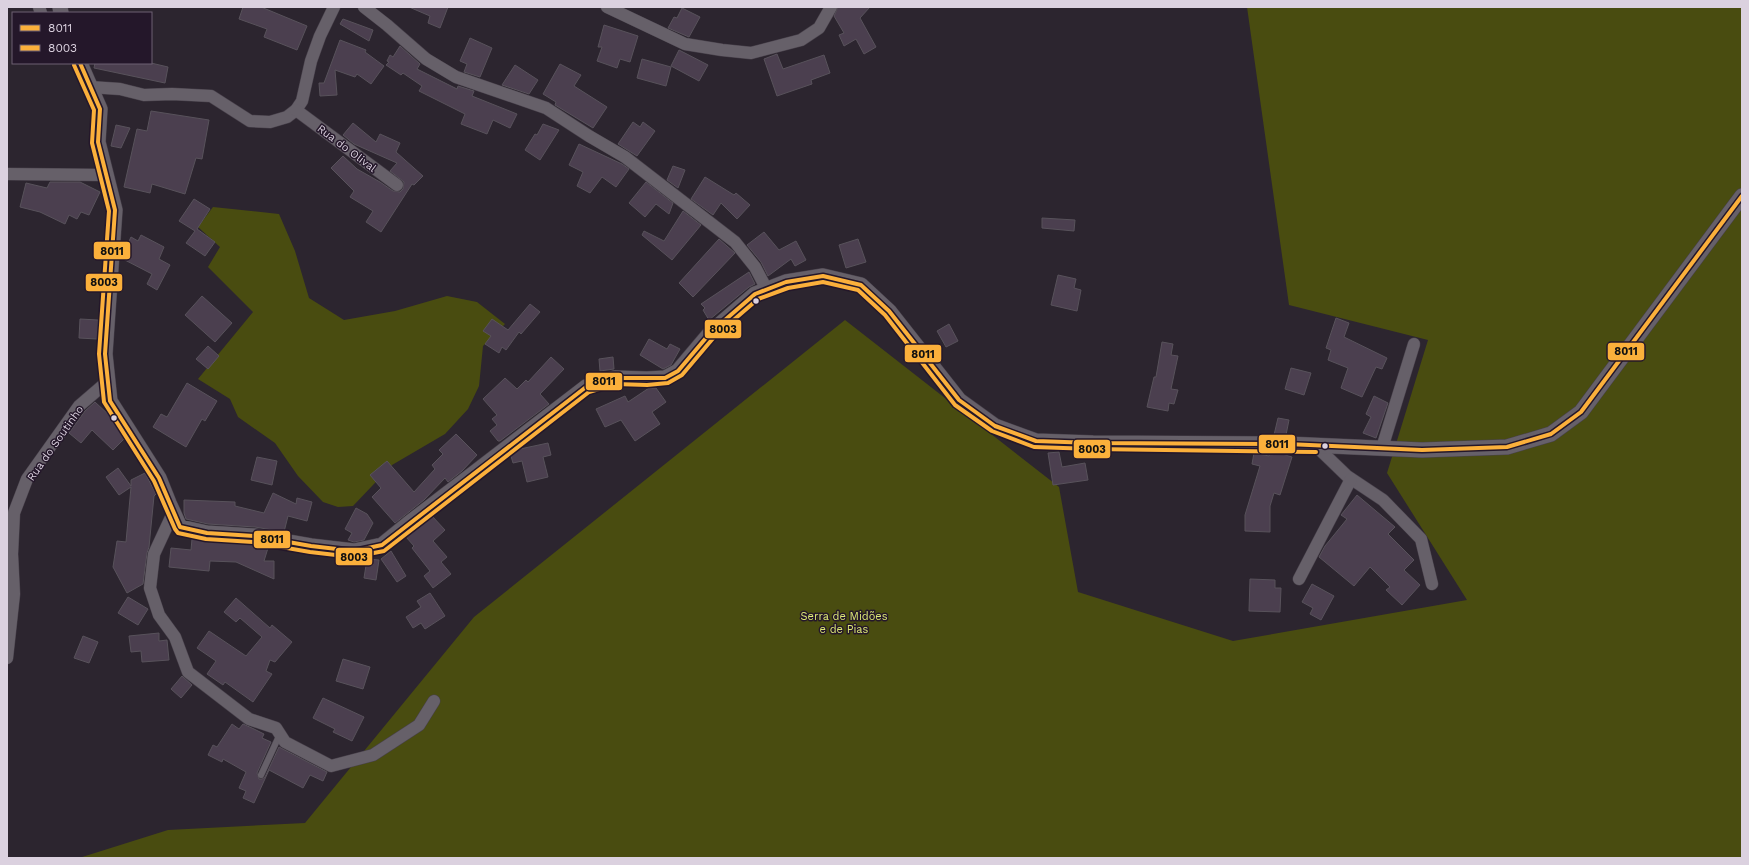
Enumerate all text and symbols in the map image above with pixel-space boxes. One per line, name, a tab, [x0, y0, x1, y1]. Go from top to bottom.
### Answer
legend	[12, 12, 152, 64]
text: 8011	[48, 21, 72, 35]
text: 8003	[48, 41, 77, 55]
street label: Rua do Olival	[315, 122, 379, 175]
line badge: 8011	[93, 241, 131, 260]
text: 8011	[100, 245, 124, 258]
line badge: 8003	[85, 273, 123, 292]
text: 8003	[90, 276, 118, 289]
unlabelled marker	[751, 296, 761, 306]
line badge: 8003	[704, 319, 742, 339]
text: 8003	[709, 323, 737, 336]
line badge: 8011	[1607, 342, 1645, 361]
line badge: 8011	[904, 344, 942, 363]
text: 8011	[1614, 345, 1638, 358]
text: 8011	[911, 348, 935, 361]
line badge: 8011	[585, 372, 623, 391]
text: 8011	[592, 375, 616, 388]
street label: Rua do Soutinho	[25, 403, 86, 484]
unlabelled marker	[109, 413, 119, 423]
line badge: 8011	[1258, 434, 1296, 454]
text: 8011	[1265, 438, 1289, 451]
line badge: 8003	[1073, 439, 1111, 459]
unlabelled marker	[1320, 441, 1330, 451]
text: 8003	[1078, 443, 1106, 456]
line badge: 8011	[253, 530, 291, 549]
text: 8011	[260, 533, 284, 546]
line badge: 8003	[335, 547, 373, 566]
text: 8003	[340, 551, 368, 564]
park label: Serra de Midões e de Pias	[801, 610, 888, 636]

